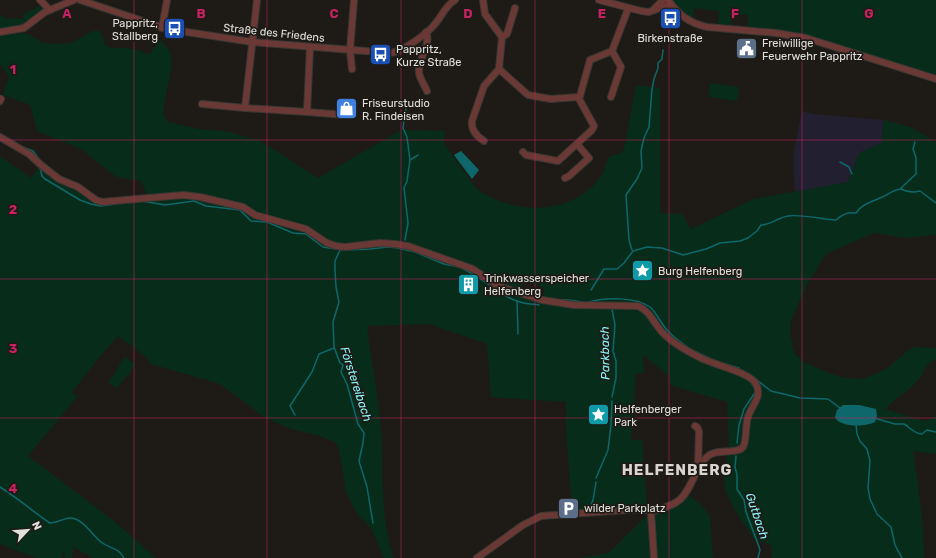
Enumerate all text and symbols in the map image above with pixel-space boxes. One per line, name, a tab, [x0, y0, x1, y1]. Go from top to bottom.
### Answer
bus stop icon: Birkenstraße	[657, 5, 683, 31]
text: A	[62, 6, 72, 21]
text: B	[196, 6, 206, 21]
text: C	[329, 6, 339, 21]
text: D	[463, 6, 473, 21]
text: E	[598, 6, 606, 21]
text: F	[731, 6, 739, 21]
text: G	[864, 6, 874, 21]
bus stop icon: Pappritz, Stallberg	[161, 16, 187, 42]
place label: Pappritz, Stallberg	[112, 17, 158, 43]
street label: Straße des Friedens	[223, 21, 326, 45]
place label: Birkenstraße	[637, 32, 703, 45]
public building icon: Freiwillige Feuerwehr Pappritz	[733, 36, 759, 62]
place label: Freiwillige Feuerwehr Pappritz	[762, 37, 863, 63]
bus stop icon: Pappritz, Kurze Straße	[367, 42, 393, 68]
place label: Pappritz, Kurze Straße	[396, 43, 462, 69]
text: 1	[10, 62, 16, 77]
shop icon: Friseurstudio R. Findeisen	[334, 96, 360, 122]
place label: Friseurstudio R. Findeisen	[362, 97, 430, 123]
text: 2	[9, 202, 17, 217]
place icon: Burg Helfenberg	[630, 258, 656, 284]
place label: Burg Helfenberg	[658, 265, 742, 278]
building icon: Trinkwasserspeicher Helfenberg	[455, 271, 481, 297]
place label: Trinkwasserspeicher Helfenberg	[484, 272, 590, 298]
water label: Parkbach	[598, 326, 612, 380]
text: 3	[9, 341, 18, 356]
water label: Förstereibach	[337, 345, 375, 423]
place icon: Helfenberger Park	[586, 402, 612, 428]
place label: Helfenberger Park	[614, 403, 682, 429]
district label: HELFENBERG	[622, 461, 732, 479]
text: 4	[9, 481, 18, 496]
water label: Gutbach	[743, 491, 771, 541]
parking icon: wilder Parkplatz	[556, 495, 582, 521]
place label: wilder Parkplatz	[584, 502, 666, 515]
north arrow	[8, 510, 48, 550]
text: N	[29, 519, 44, 532]

